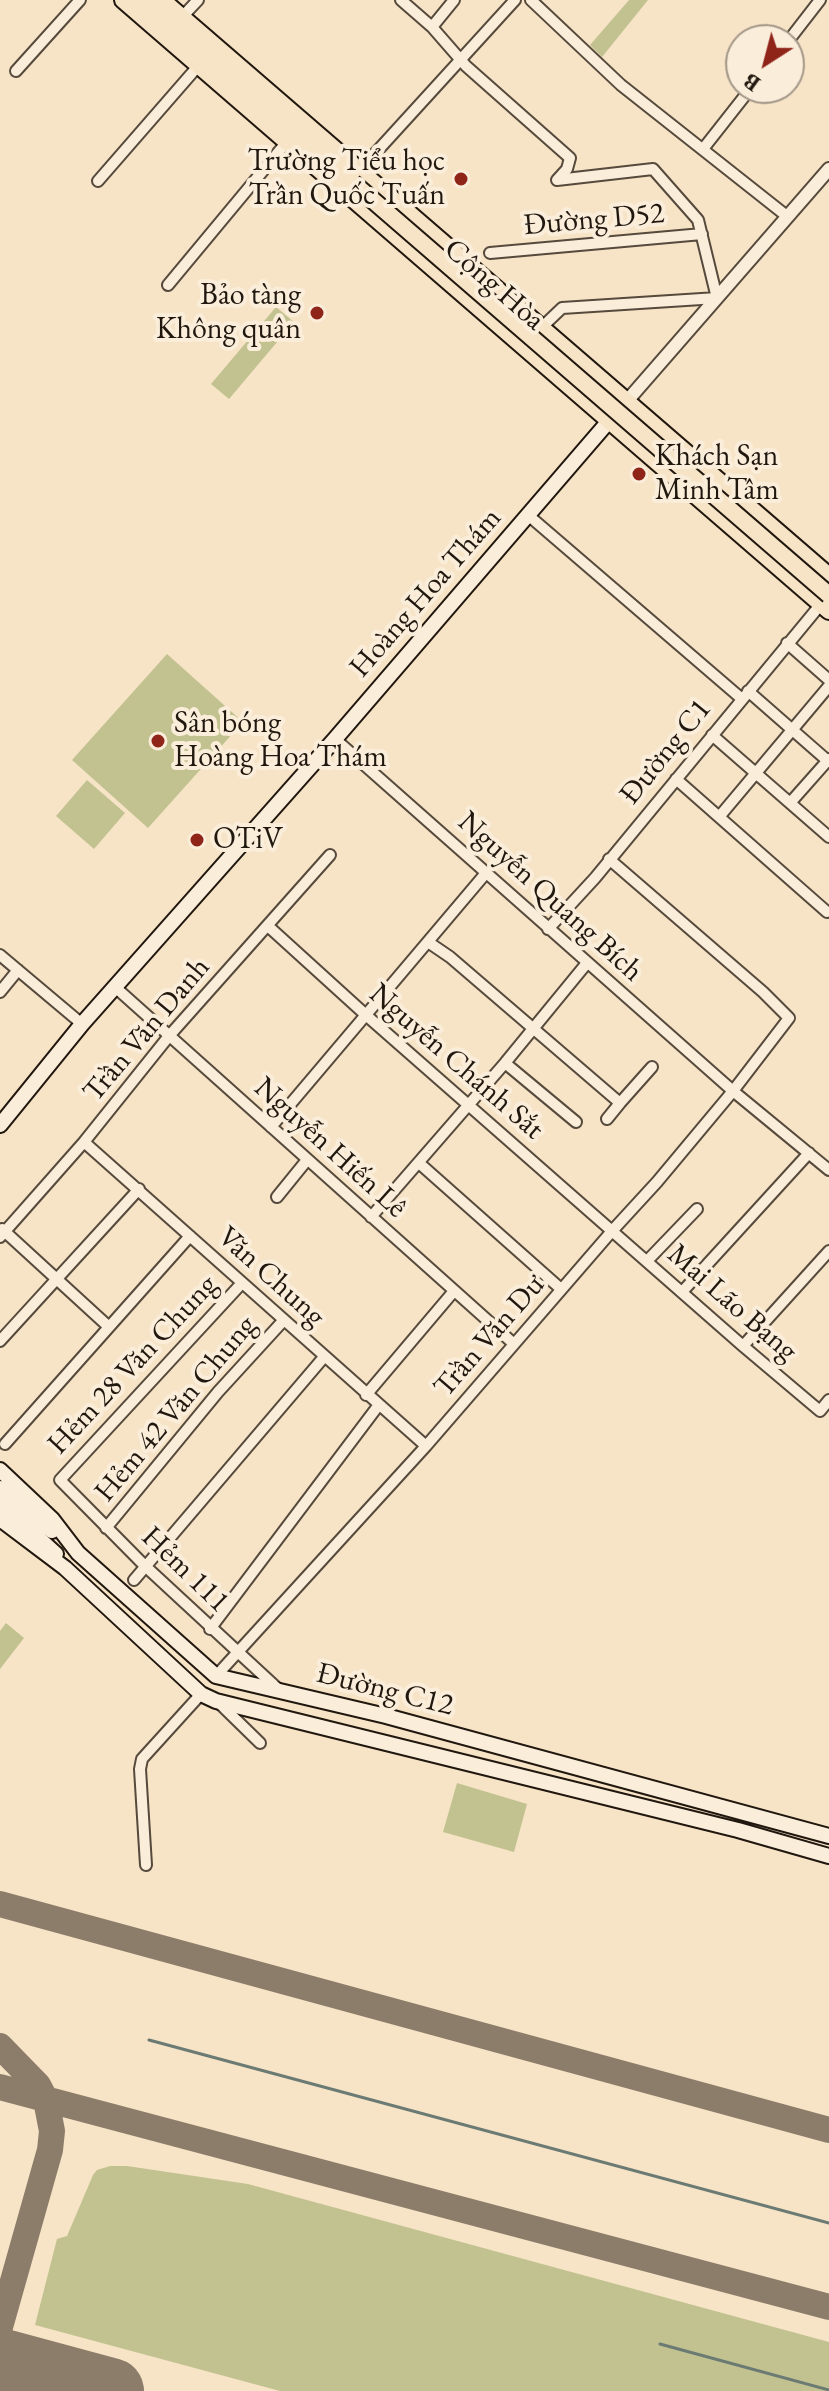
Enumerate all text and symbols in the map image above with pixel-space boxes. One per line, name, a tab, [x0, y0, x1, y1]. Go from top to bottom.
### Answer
north arrow	[725, 24, 805, 104]
text: B	[738, 66, 766, 98]
place label: Trường Tiểu học Trần Quốc Tuấn	[248, 144, 445, 214]
marker: Trường Tiểu học Trần Quốc Tuấn	[452, 170, 470, 188]
street label: Đường D52	[522, 196, 666, 244]
street label: Cộng Hòa	[436, 232, 552, 338]
place label: Bảo tàng Không quân	[156, 278, 301, 348]
marker: Bảo tàng Không quân	[308, 304, 326, 322]
place label: Khách Sạn Minh Tâm	[655, 439, 779, 510]
marker: Khách Sạn Minh Tâm	[630, 465, 648, 483]
street label: Hoàng Hoa Thám	[343, 501, 509, 685]
street label: Đường C1	[613, 692, 719, 812]
place label: Sân bóng Hoàng Hoa Thám	[174, 706, 387, 776]
marker: Sân bóng Hoàng Hoa Thám	[149, 732, 167, 750]
street label: Nguyễn Quang Bích	[450, 804, 650, 990]
place label: OTiV	[213, 822, 283, 858]
marker: OTiV	[188, 831, 206, 849]
street label: Trần Văn Danh	[76, 950, 218, 1110]
street label: Nguyễn Chánh Sắt	[361, 976, 551, 1148]
street label: Nguyễn Hiến Lê	[246, 1070, 414, 1226]
street label: Văn Chung	[210, 1219, 332, 1335]
street label: Mai Lão Bạng	[660, 1237, 804, 1369]
street label: Trần Văn Dư	[427, 1267, 553, 1405]
street label: Hẻm 28 Văn Chung	[41, 1268, 225, 1462]
street label: Hẻm 42 Văn Chung	[87, 1308, 265, 1510]
street label: Hẻm 111	[133, 1519, 237, 1621]
street label: Đường C12	[313, 1656, 457, 1724]

